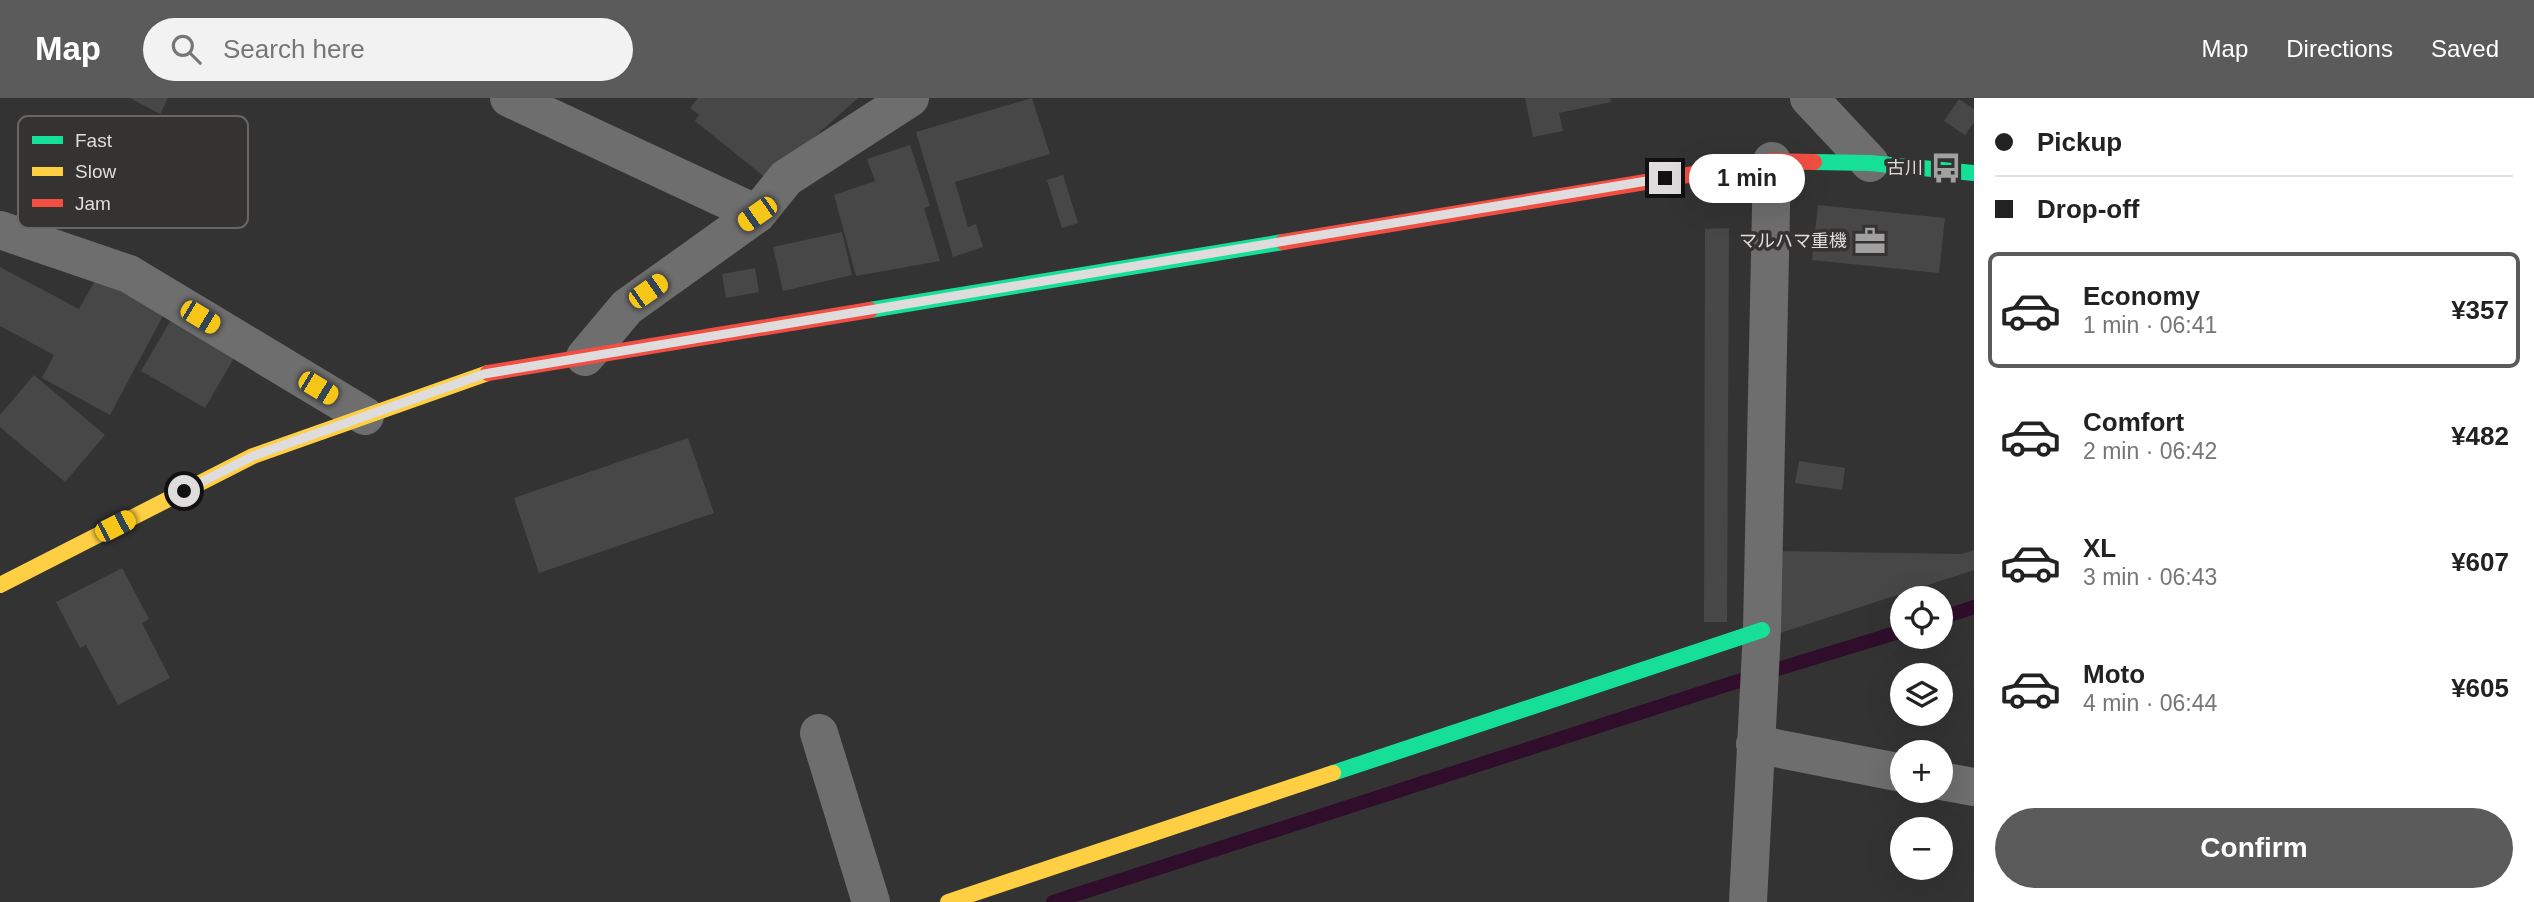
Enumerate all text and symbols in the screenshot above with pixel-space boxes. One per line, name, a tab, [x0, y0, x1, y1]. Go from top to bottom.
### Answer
search box	[143, 18, 633, 81]
text: Map	[35, 30, 101, 67]
icon: search	[167, 30, 205, 68]
text: Search here	[223, 34, 365, 64]
text: Map	[2202, 35, 2248, 62]
text: Directions	[2286, 35, 2393, 62]
text: Saved	[2431, 35, 2499, 62]
legend	[18, 116, 248, 228]
text: Pickup	[2037, 127, 2122, 157]
text: Fast	[75, 130, 113, 151]
bus stop icon: 古川	[1929, 151, 1963, 185]
callout: 1 min	[1690, 154, 1805, 202]
place label: 古川	[1887, 158, 1923, 178]
text: Slow	[75, 161, 116, 182]
route end	[1649, 162, 1681, 194]
text: 1 min	[1717, 165, 1777, 191]
text: Jam	[75, 193, 111, 214]
car	[734, 193, 781, 235]
text: Drop-off	[2037, 194, 2140, 224]
office icon: マルハマ重機	[1853, 224, 1887, 258]
place label: マルハマ重機	[1739, 231, 1847, 251]
car	[625, 270, 672, 312]
icon: car	[1999, 279, 2062, 342]
text: Economy	[2083, 281, 2200, 311]
text: ¥357	[2451, 295, 2509, 325]
car	[177, 297, 224, 337]
text: 1 min · 06:41	[2083, 312, 2217, 338]
car	[295, 368, 342, 408]
icon: car	[1999, 405, 2062, 468]
text: Comfort	[2083, 407, 2184, 437]
text: ¥482	[2451, 421, 2509, 451]
text: 2 min · 06:42	[2083, 438, 2217, 464]
route start	[168, 475, 200, 507]
car	[92, 507, 139, 545]
icon: car	[1999, 531, 2062, 594]
text: XL	[2083, 533, 2116, 563]
text: ¥607	[2451, 547, 2509, 577]
text: 3 min · 06:43	[2083, 564, 2217, 590]
map controls	[1890, 586, 1953, 880]
button: locate	[1890, 586, 1953, 649]
icon: car	[1999, 657, 2062, 720]
text: Moto	[2083, 659, 2145, 689]
button: layers	[1890, 663, 1953, 726]
text: ¥605	[2451, 673, 2509, 703]
text: 4 min · 06:44	[2083, 690, 2217, 716]
button: +	[1890, 740, 1953, 803]
button: Confirm	[1995, 808, 2513, 888]
button: −	[1890, 817, 1953, 880]

